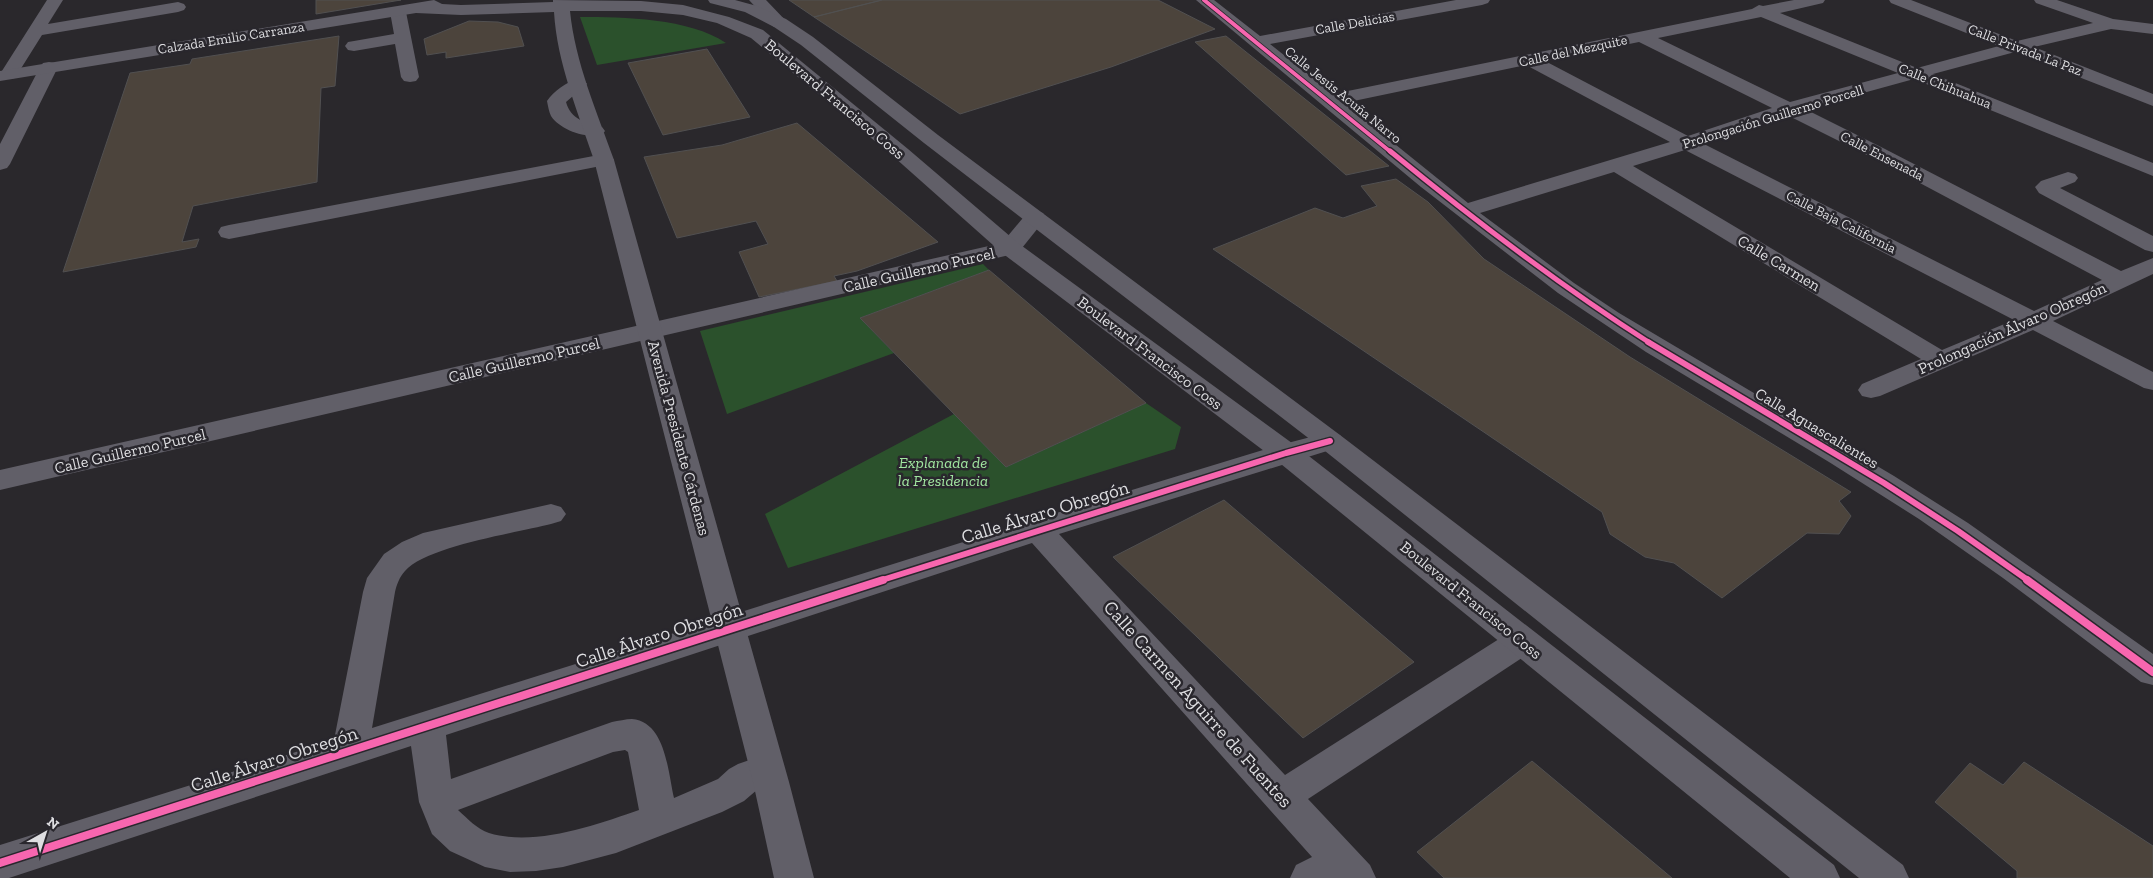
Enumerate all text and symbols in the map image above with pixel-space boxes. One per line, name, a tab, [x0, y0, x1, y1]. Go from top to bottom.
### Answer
street label: Calle Delicias	[1314, 8, 1396, 38]
street label: Calzada Emilio Carranza	[156, 18, 306, 58]
street label: Calle Privada La Paz	[1965, 20, 2085, 80]
street label: Calle del Mezquite	[1517, 31, 1629, 71]
street label: Boulevard Francisco Coss	[761, 35, 909, 163]
street label: Calle Jesús Acuña Narro	[1281, 43, 1405, 147]
street label: Calle Chihuahua	[1896, 60, 1994, 112]
street label: Prolongación Guillermo Porcell	[1680, 81, 1866, 153]
street label: Calle Ensenada	[1838, 128, 1927, 184]
street label: Calle Baja California	[1783, 187, 1899, 257]
street label: Calle Carmen	[1734, 231, 1824, 296]
street label: Calle Guillermo Purcel	[841, 243, 997, 297]
street label: Prolongación Álvaro Obregón	[1915, 277, 2110, 378]
street label: Boulevard Francisco Coss	[1074, 292, 1226, 414]
street label: Calle Guillermo Purcel	[446, 333, 602, 387]
street label: Avenida Presidente Cárdenas	[644, 338, 714, 538]
street label: Calle Aguascalientes	[1752, 384, 1882, 472]
street label: Calle Guillermo Purcel	[52, 424, 208, 478]
park label: Explanada de la Presidencia	[898, 453, 988, 490]
street label: Calle Álvaro Obregón	[958, 476, 1132, 548]
street label: Boulevard Francisco Coss	[1396, 537, 1546, 663]
street label: Calle Carmen Aguirre de Fuentes	[1099, 596, 1297, 812]
street label: Calle Álvaro Obregón	[573, 597, 745, 673]
street label: Calle Álvaro Obregón	[188, 721, 360, 797]
north arrow	[20, 808, 70, 858]
text: N	[43, 813, 63, 833]

